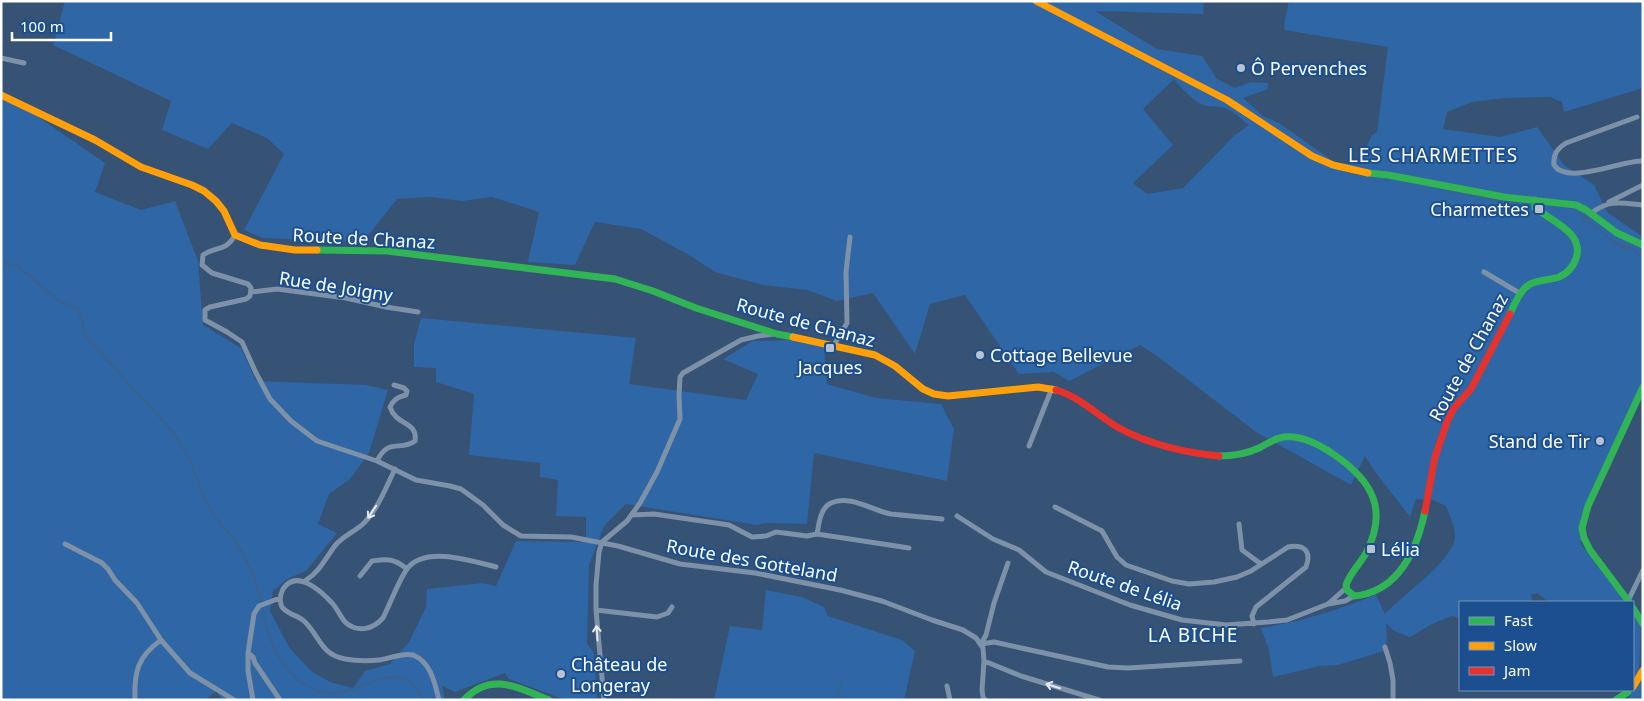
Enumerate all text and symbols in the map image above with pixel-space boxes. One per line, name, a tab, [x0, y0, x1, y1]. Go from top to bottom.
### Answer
scale bar	[12, 10, 111, 42]
text: 100 m	[20, 16, 64, 36]
place label: Ô Pervenches	[1251, 56, 1367, 80]
marker: Ô Pervenches	[1235, 62, 1247, 74]
district label: LES CHARMETTES	[1348, 142, 1518, 168]
place label: Charmettes	[1430, 197, 1529, 221]
marker: Charmettes	[1533, 203, 1545, 215]
street label: Route de Chanaz	[292, 222, 436, 254]
street label: Rue de Joigny	[277, 265, 395, 307]
street label: Route de Chanaz	[1423, 289, 1513, 425]
street label: Route de Chanaz	[734, 292, 878, 352]
marker: Jacques	[824, 342, 836, 354]
place label: Cottage Bellevue	[990, 343, 1133, 367]
marker: Cottage Bellevue	[974, 349, 986, 361]
place label: Jacques	[796, 355, 862, 379]
place label: Stand de Tir	[1489, 429, 1591, 453]
marker: Stand de Tir	[1594, 435, 1606, 447]
one-way arrow	[367, 505, 377, 519]
street label: Route des Gotteland	[665, 533, 839, 587]
place label: Lélia	[1381, 537, 1420, 561]
marker: Lélia	[1365, 543, 1377, 555]
street label: Route de Lélia	[1065, 554, 1185, 616]
legend	[1459, 601, 1634, 691]
text: Fast	[1504, 610, 1533, 630]
district label: LA BICHE	[1148, 622, 1238, 648]
one-way arrow	[593, 626, 602, 642]
text: Slow	[1504, 635, 1537, 655]
place label: Château de Longeray	[571, 652, 667, 697]
text: Jam	[1502, 660, 1531, 680]
marker: Château de Longeray	[555, 668, 567, 680]
one-way arrow	[1045, 680, 1061, 690]

